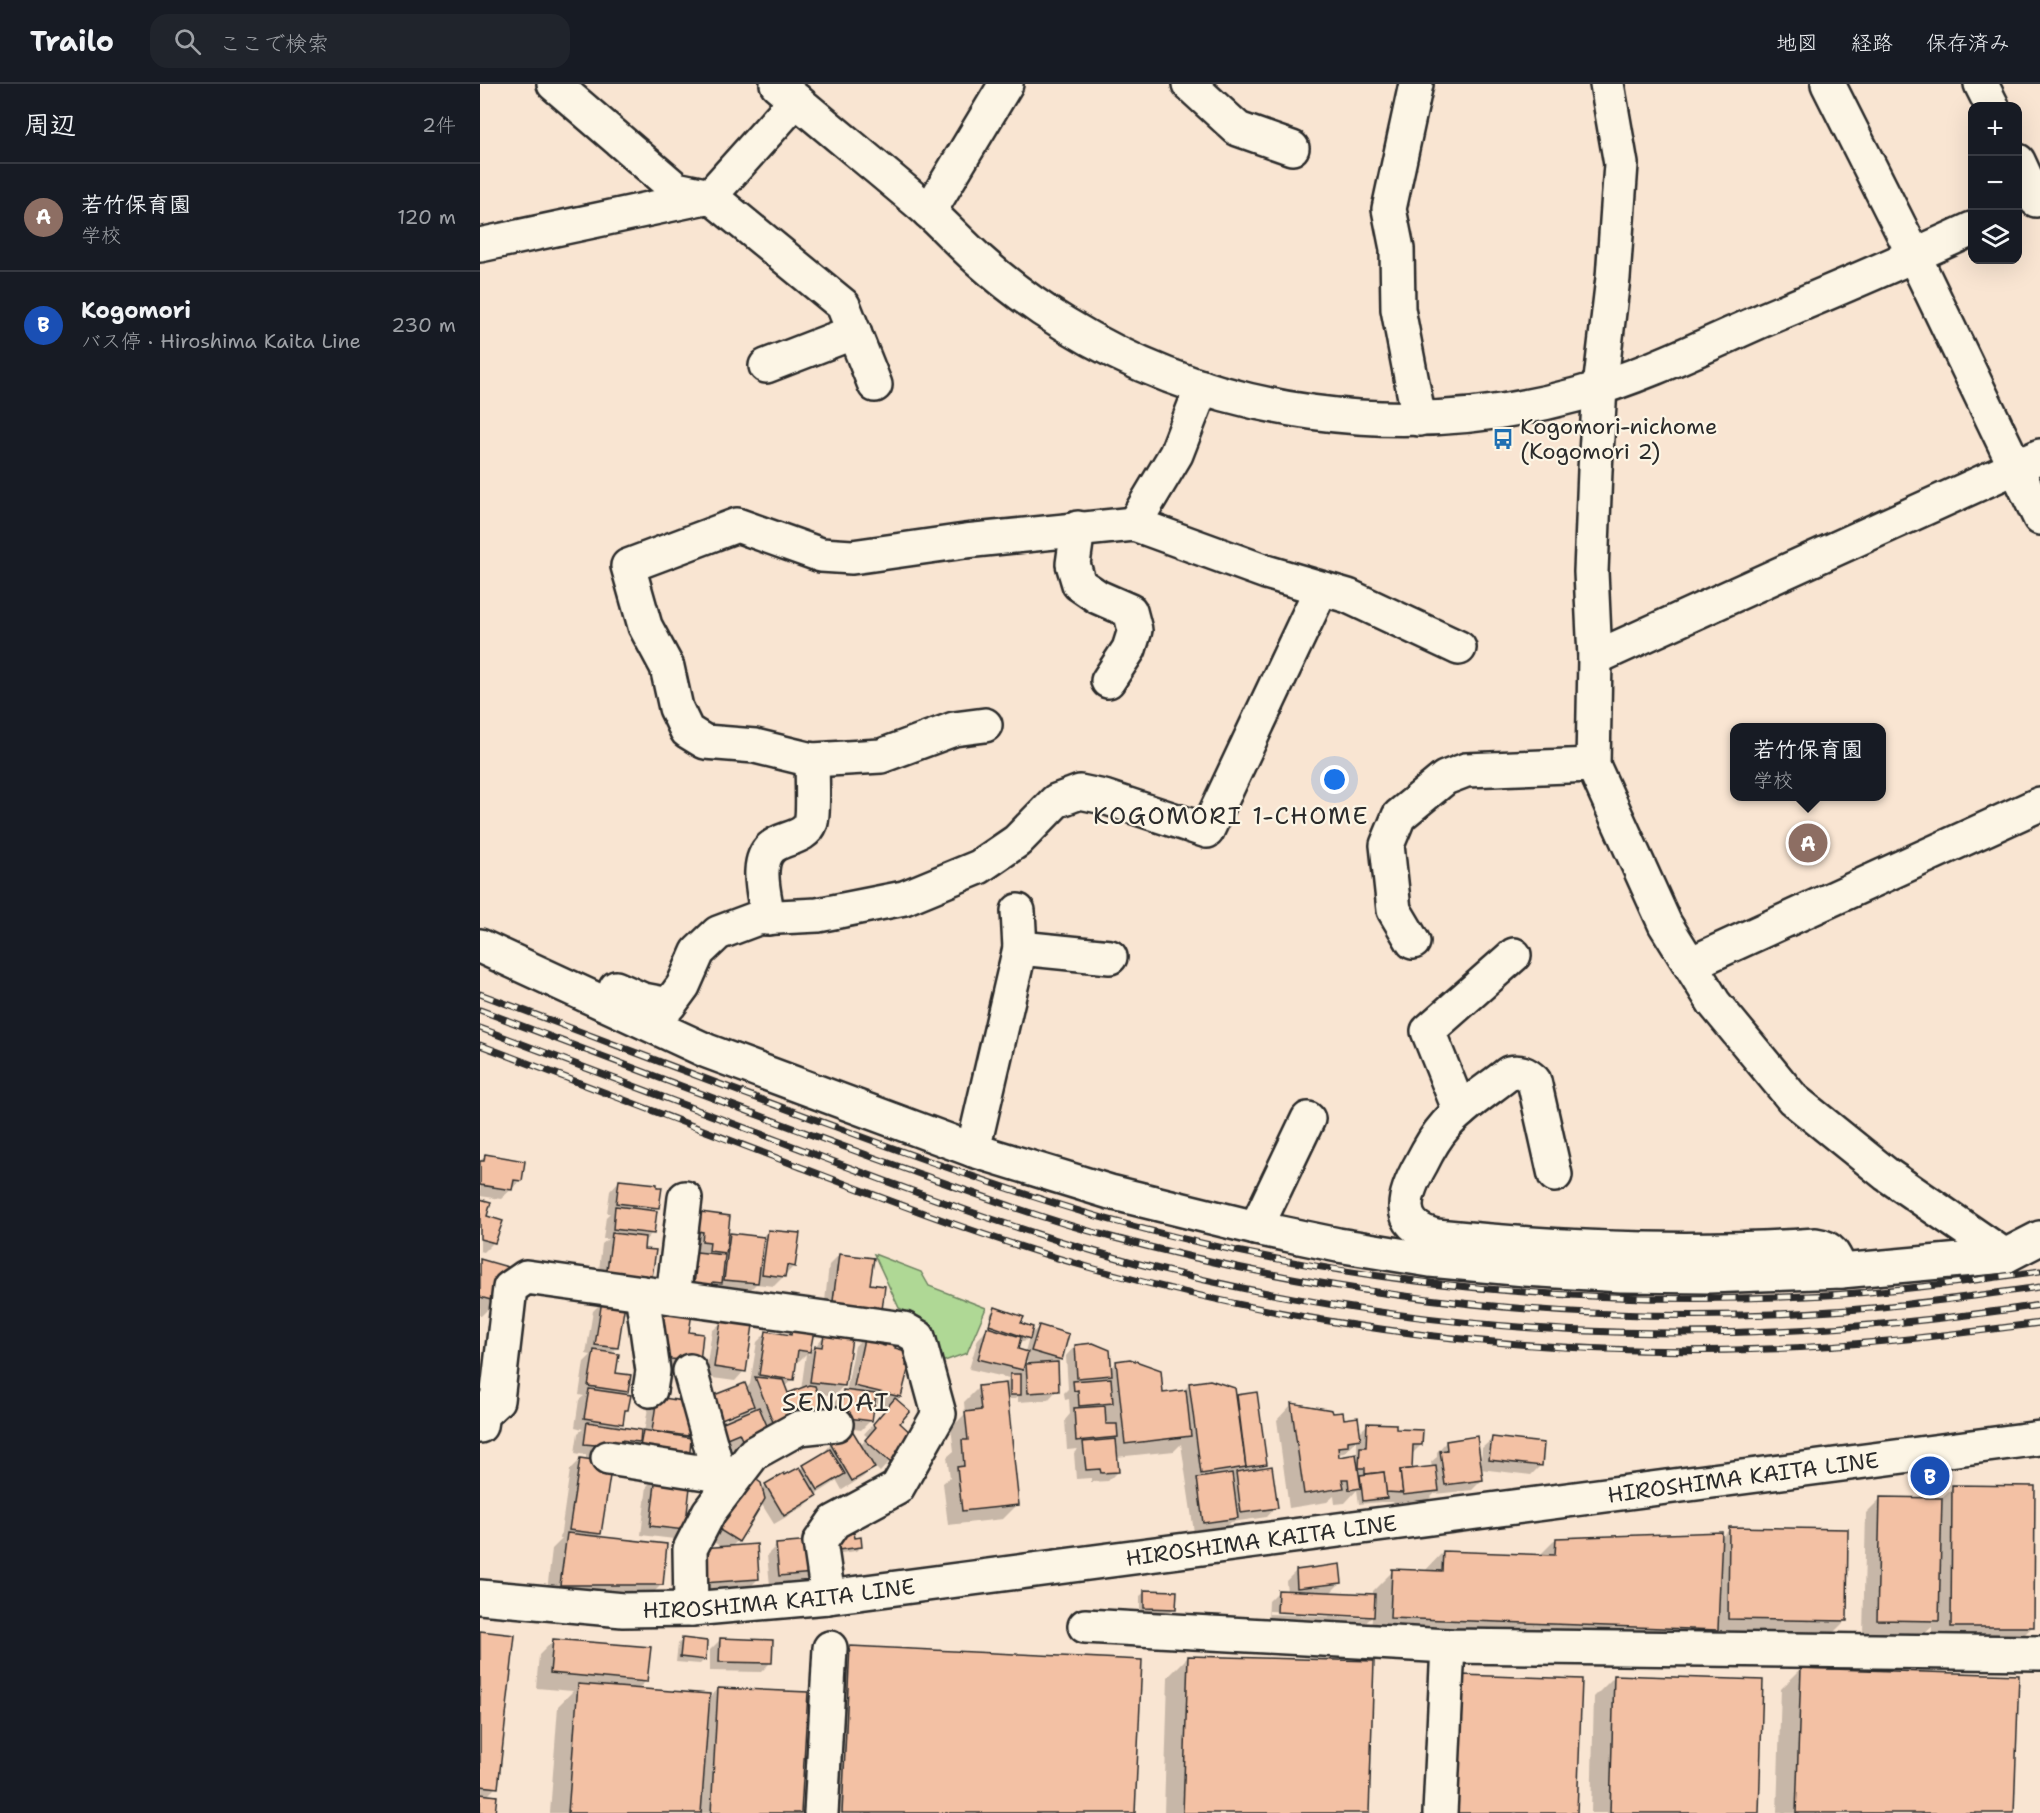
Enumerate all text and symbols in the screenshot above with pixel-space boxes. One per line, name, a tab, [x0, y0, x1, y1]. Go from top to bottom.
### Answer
search box	[150, 14, 570, 68]
text: Trailo	[30, 22, 114, 60]
icon: search	[171, 25, 204, 58]
text: ここで検索	[219, 29, 329, 58]
text: 地図	[1776, 29, 1818, 57]
text: 経路	[1851, 29, 1893, 57]
text: 保存済み	[1926, 29, 2010, 57]
map controls	[1968, 102, 2022, 264]
button: +	[1968, 102, 2022, 156]
text: 周辺	[24, 107, 76, 142]
text: 2件	[422, 112, 456, 138]
button: −	[1968, 156, 2022, 210]
text: 若竹保育園	[81, 190, 191, 219]
text: A	[36, 204, 51, 230]
text: 120 m	[397, 204, 456, 230]
button: layers	[1968, 210, 2022, 264]
text: 学校	[81, 222, 121, 248]
text: Kogomori	[81, 296, 191, 325]
text: B	[37, 312, 50, 338]
text: 230 m	[391, 312, 456, 338]
text: バス停 · Hiroshima Kaita Line	[81, 328, 361, 354]
place label: Kogomori-nichome (Kogomori 2)	[1520, 412, 1717, 466]
bus stop icon: Kogomori-nichome (Kogomori 2)	[1491, 427, 1515, 451]
popup	[1730, 723, 1886, 801]
text: 若竹保育園	[1753, 735, 1863, 764]
your location	[1320, 765, 1349, 794]
text: 学校	[1753, 767, 1793, 793]
district label: KOGOMORI 1-CHOME	[1093, 800, 1369, 832]
pin: A	[1788, 820, 1828, 866]
district label: SENDAI	[782, 1384, 890, 1419]
street label: HIROSHIMA KAITA LINE	[1606, 1445, 1880, 1510]
pin: B	[1910, 1454, 1950, 1498]
street label: HIROSHIMA KAITA LINE	[1124, 1509, 1399, 1573]
street label: HIROSHIMA KAITA LINE	[643, 1572, 917, 1625]

